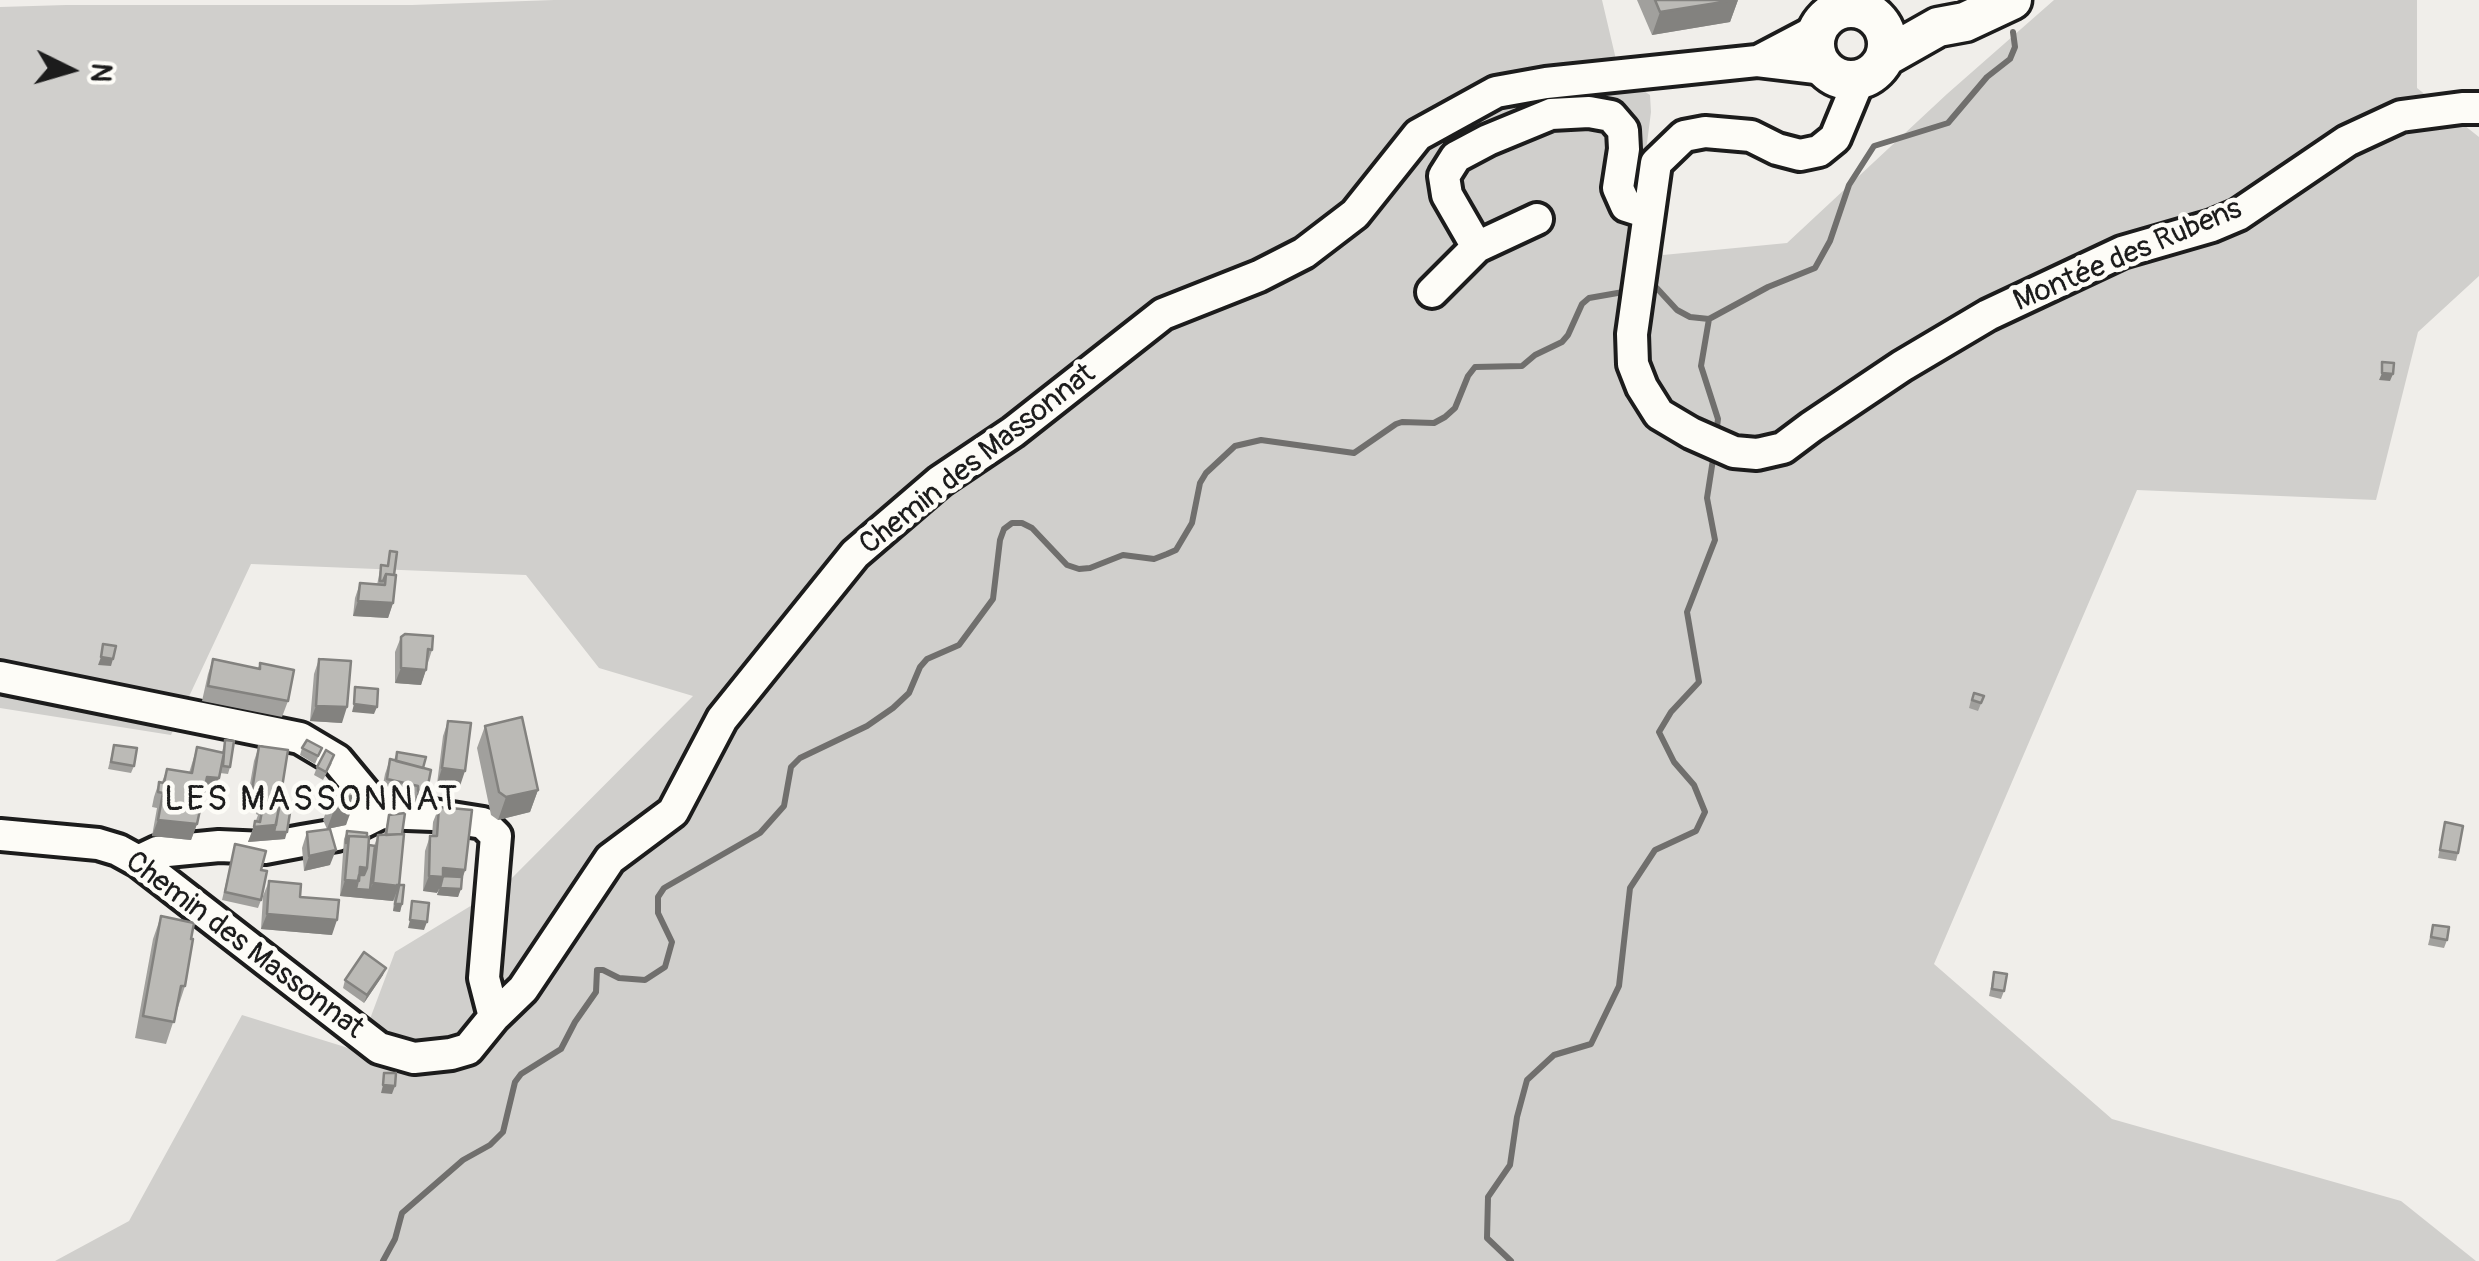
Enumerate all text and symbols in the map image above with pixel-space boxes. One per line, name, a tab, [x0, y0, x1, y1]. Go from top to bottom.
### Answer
north arrow	[20, 20, 120, 120]
text: N	[82, 62, 119, 84]
street label: Montée des Rubens	[2009, 192, 2247, 320]
street label: Chemin des Massonnat	[853, 357, 1103, 563]
district label: LES MASSONNAT	[164, 780, 460, 822]
street label: Chemin des Massonnat	[118, 845, 370, 1047]

